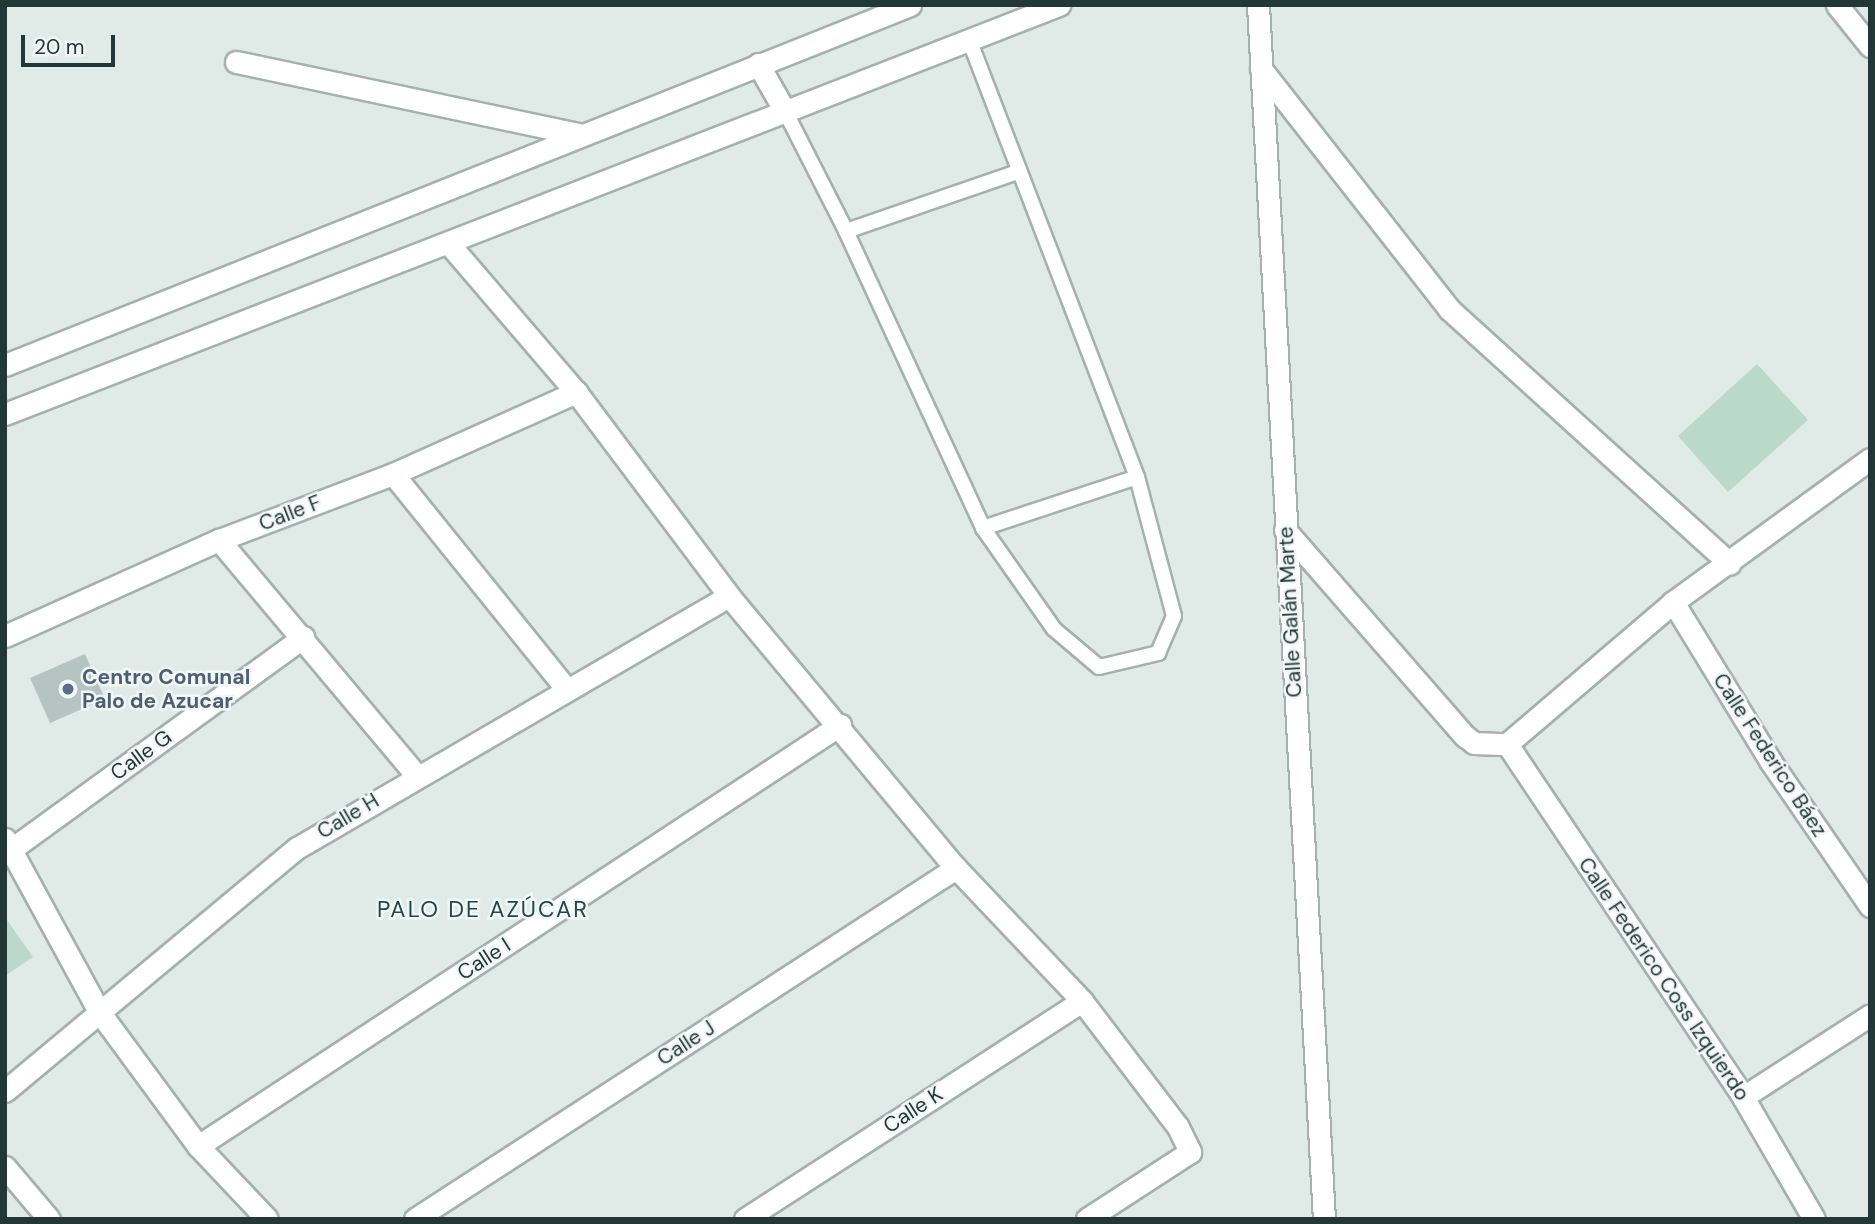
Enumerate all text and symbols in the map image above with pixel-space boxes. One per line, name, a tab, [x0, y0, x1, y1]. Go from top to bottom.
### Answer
scale bar	[24, 21, 119, 65]
text: 20 m	[34, 33, 85, 61]
street label: Calle F	[255, 490, 325, 536]
street label: Calle Galán Marte	[1273, 526, 1307, 698]
place label: Centro Comunal Palo de Azucar	[82, 664, 250, 714]
street label: Calle Federico Báez	[1708, 669, 1832, 841]
marker: Centro Comunal Palo de Azucar	[60, 681, 76, 697]
street label: Calle G	[106, 724, 176, 786]
street label: Calle H	[313, 788, 383, 844]
street label: Calle Federico Coss Izquierdo	[1573, 853, 1755, 1105]
district label: PALO DE AZÚCAR	[379, 895, 587, 923]
street label: Calle I	[453, 933, 515, 985]
street label: Calle J	[652, 1015, 720, 1071]
street label: Calle K	[879, 1082, 947, 1138]

